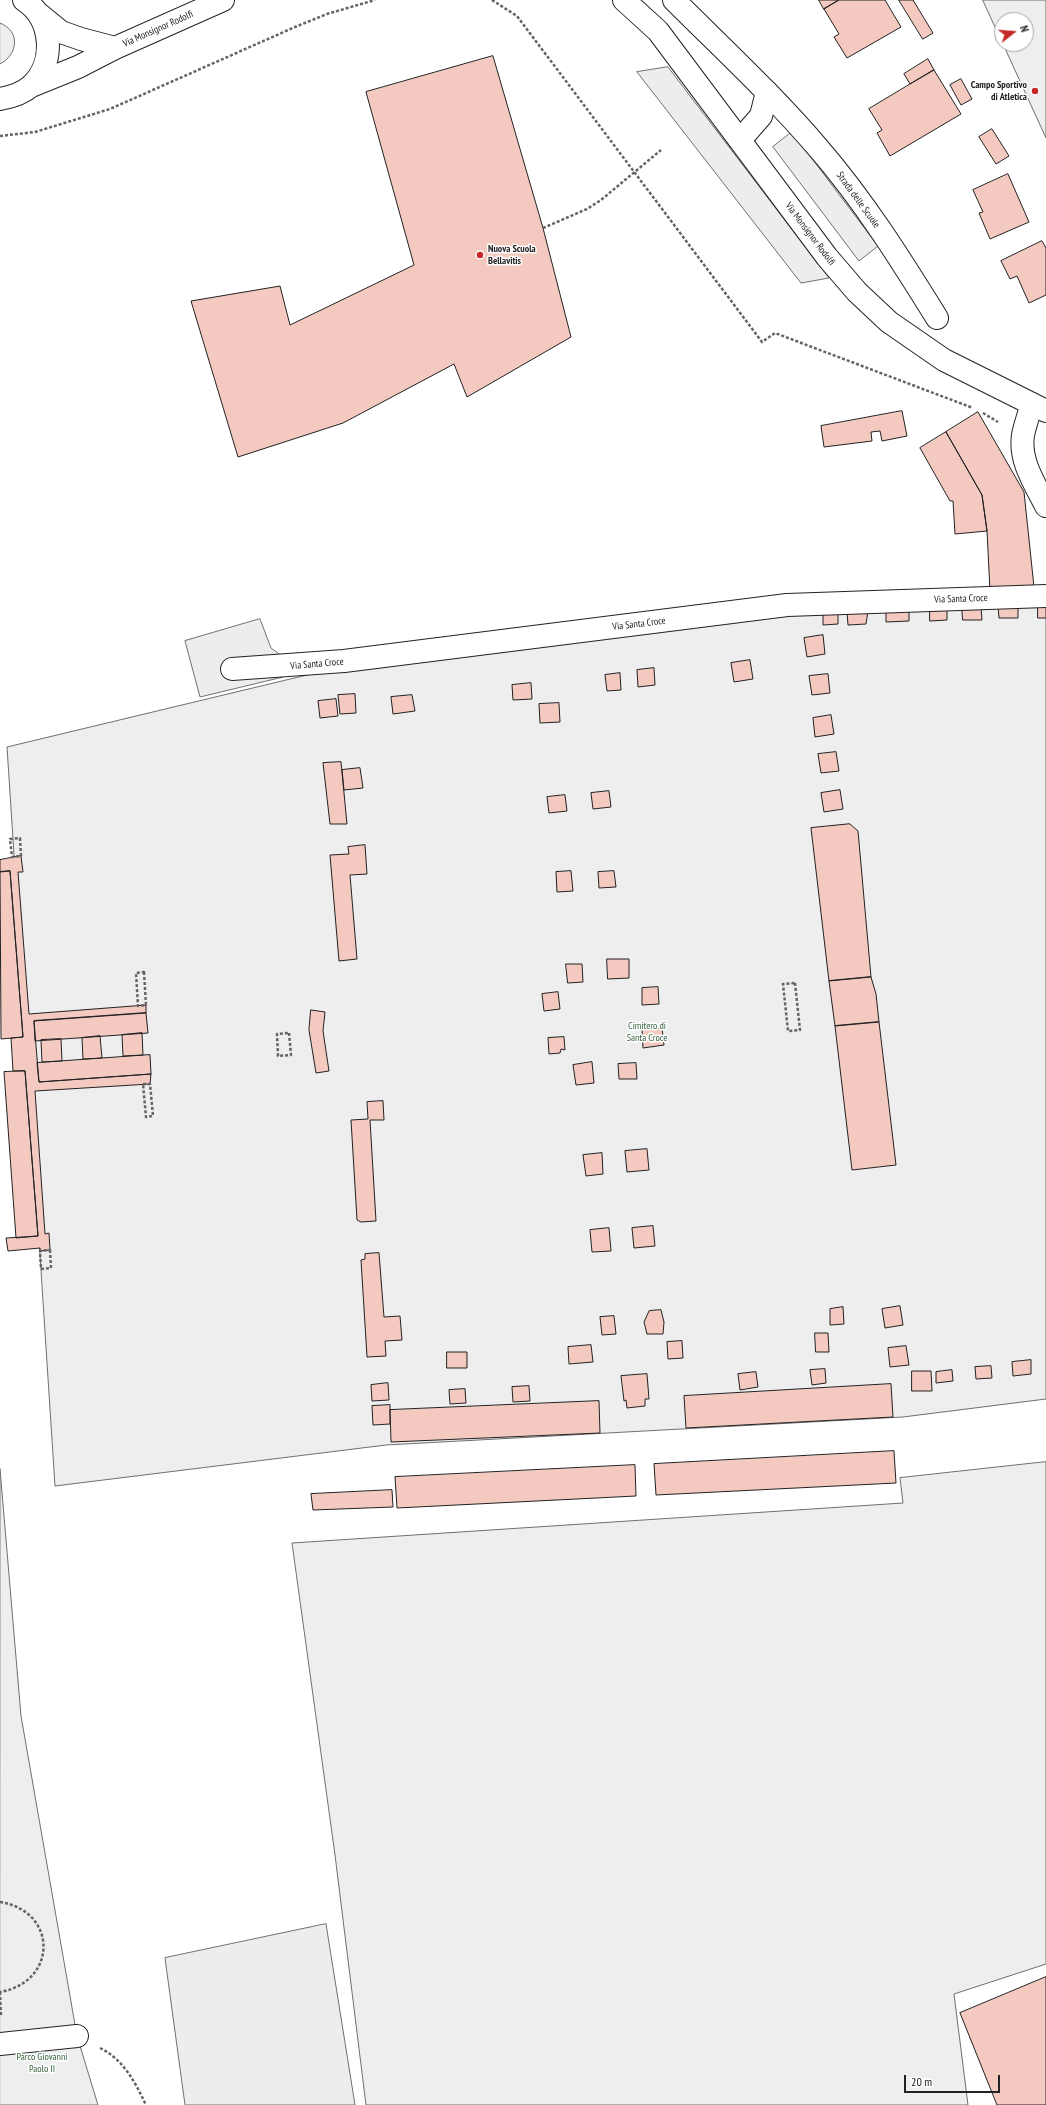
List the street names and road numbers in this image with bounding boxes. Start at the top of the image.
street label: Via Monsignor Rodolfi [121,8,195,50]
street label: Strada delle Scuole [834,170,882,230]
street label: Via Monsignor Rodolfi [782,200,838,268]
street label: Via Santa Croce [934,592,988,606]
street label: Via Santa Croce [612,615,666,633]
street label: Via Santa Croce [290,656,344,672]

